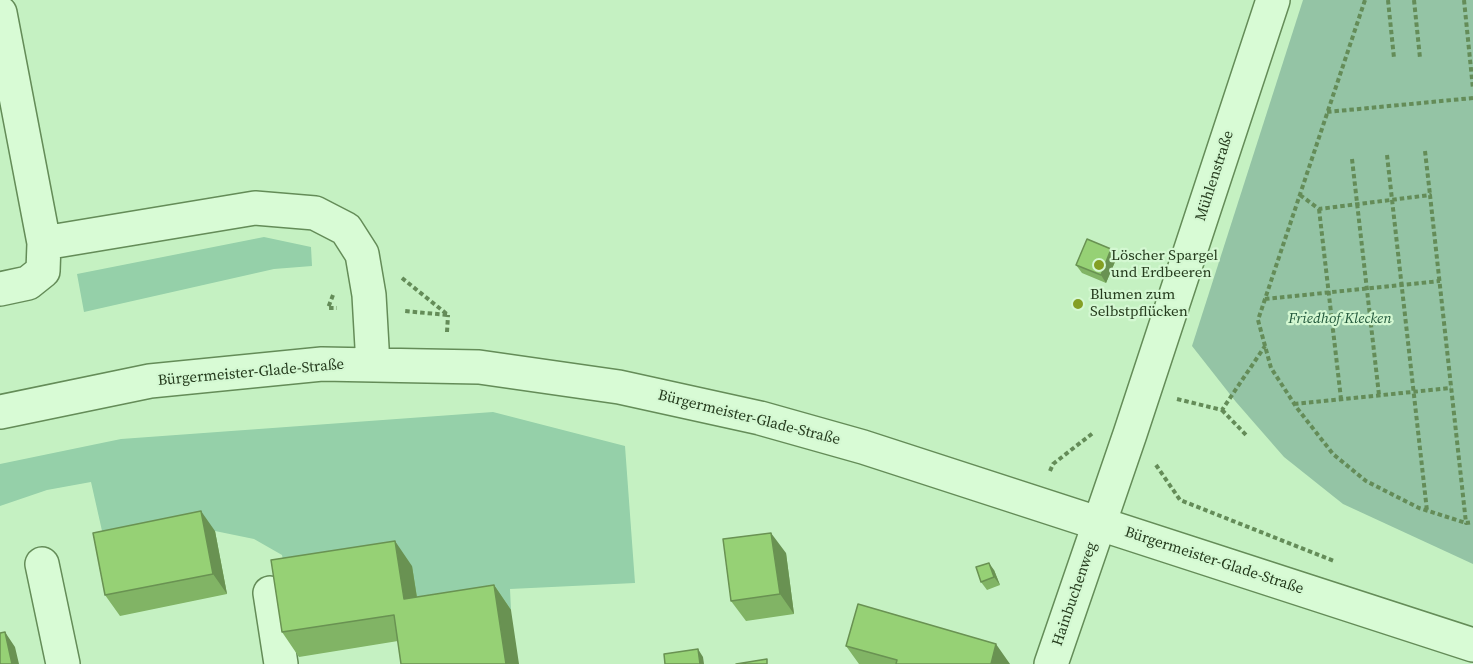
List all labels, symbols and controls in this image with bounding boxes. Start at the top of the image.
street label: Mühlenstraße [1192,129,1238,223]
place label: Löscher Spargel und Erdbeeren [1111,247,1218,282]
marker: Löscher Spargel und Erdbeeren [1092,258,1106,272]
place label: Blumen zum Selbstpflücken [1090,286,1188,321]
marker: Blumen zum Selbstpflücken [1071,297,1085,311]
park label: Friedhof Klecken [1288,310,1392,328]
street label: Bürgermeister-Glade-Straße [157,356,345,390]
street label: Bürgermeister-Glade-Straße [656,387,842,449]
street label: Bürgermeister-Glade-Straße [1122,524,1306,598]
street label: Hainbuchenweg [1049,540,1101,648]

